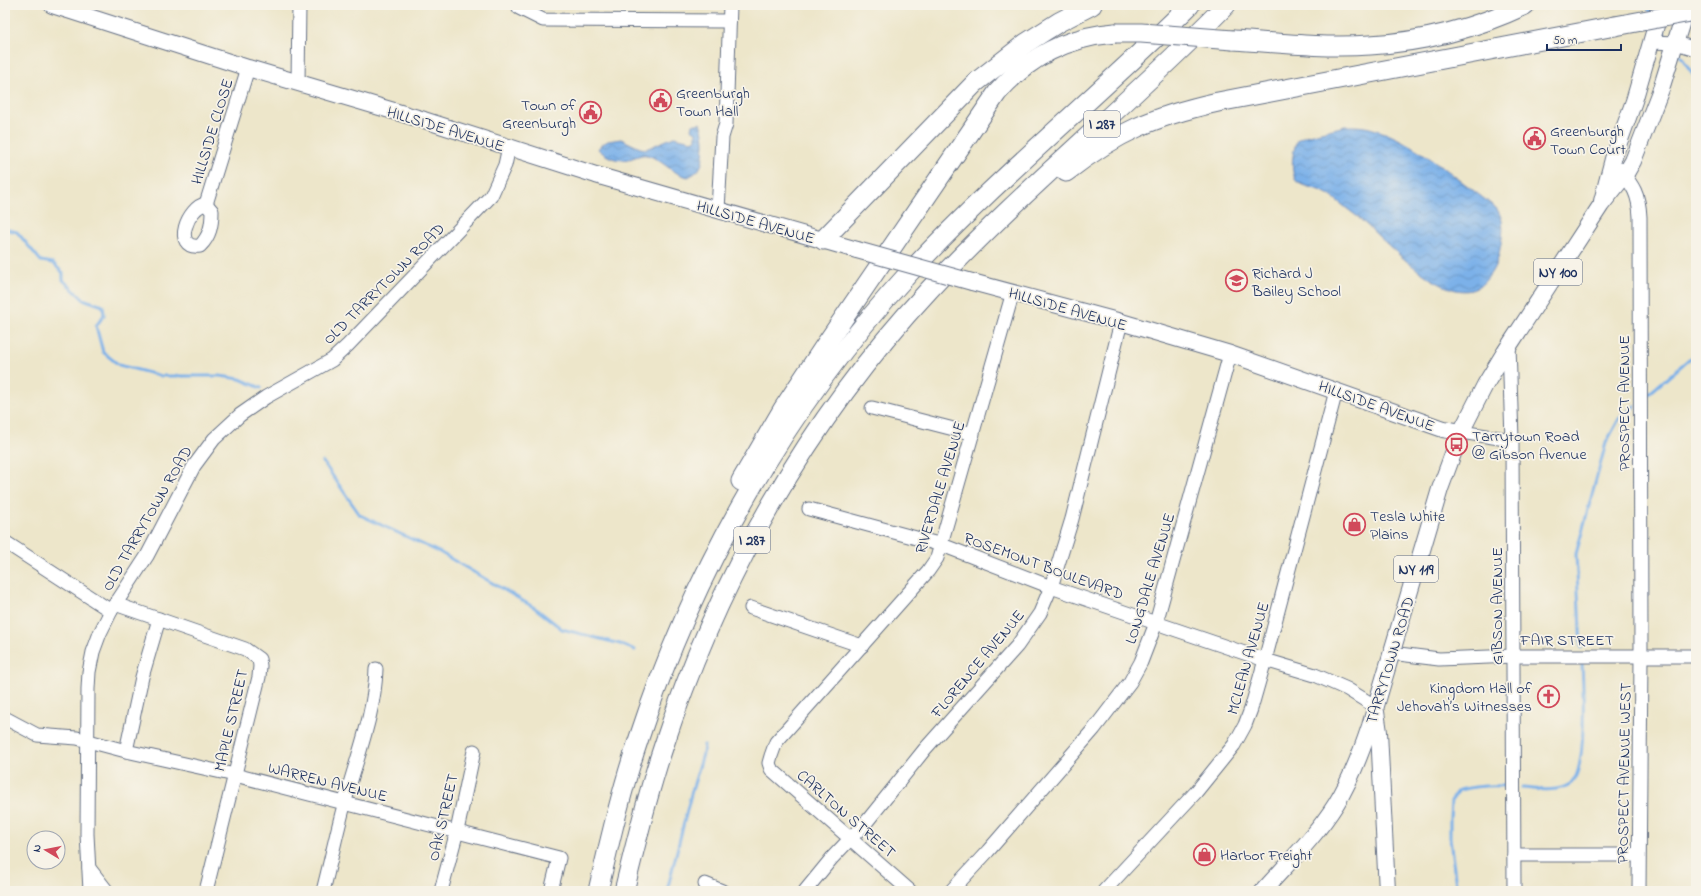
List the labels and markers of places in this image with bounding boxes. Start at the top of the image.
place label: Greenburgh Town Hall [676,82,750,124]
public building icon: Greenburgh Town Hall [647,88,673,114]
place label: Town of Greenburgh [502,94,577,136]
public building icon: Town of Greenburgh [578,100,604,126]
place label: Greenburgh Town Court [1550,120,1626,162]
public building icon: Greenburgh Town Court [1522,126,1548,152]
place label: Richard J Bailey School [1251,262,1341,304]
school or university icon: Richard J Bailey School [1223,268,1249,294]
place label: Tarrytown Road @ Gibson Avenue [1472,425,1587,467]
bus stop icon: Tarrytown Road @ Gibson Avenue [1443,431,1469,457]
place label: Tesla White Plains [1370,505,1446,547]
shop icon: Tesla White Plains [1342,511,1368,537]
place label: Kingdom Hall of Jehovah’s Witnesses [1397,677,1533,719]
church icon: Kingdom Hall of Jehovah’s Witnesses [1535,683,1561,709]
shop icon: Harbor Freight [1191,841,1217,867]
place label: Harbor Freight [1220,844,1313,868]

